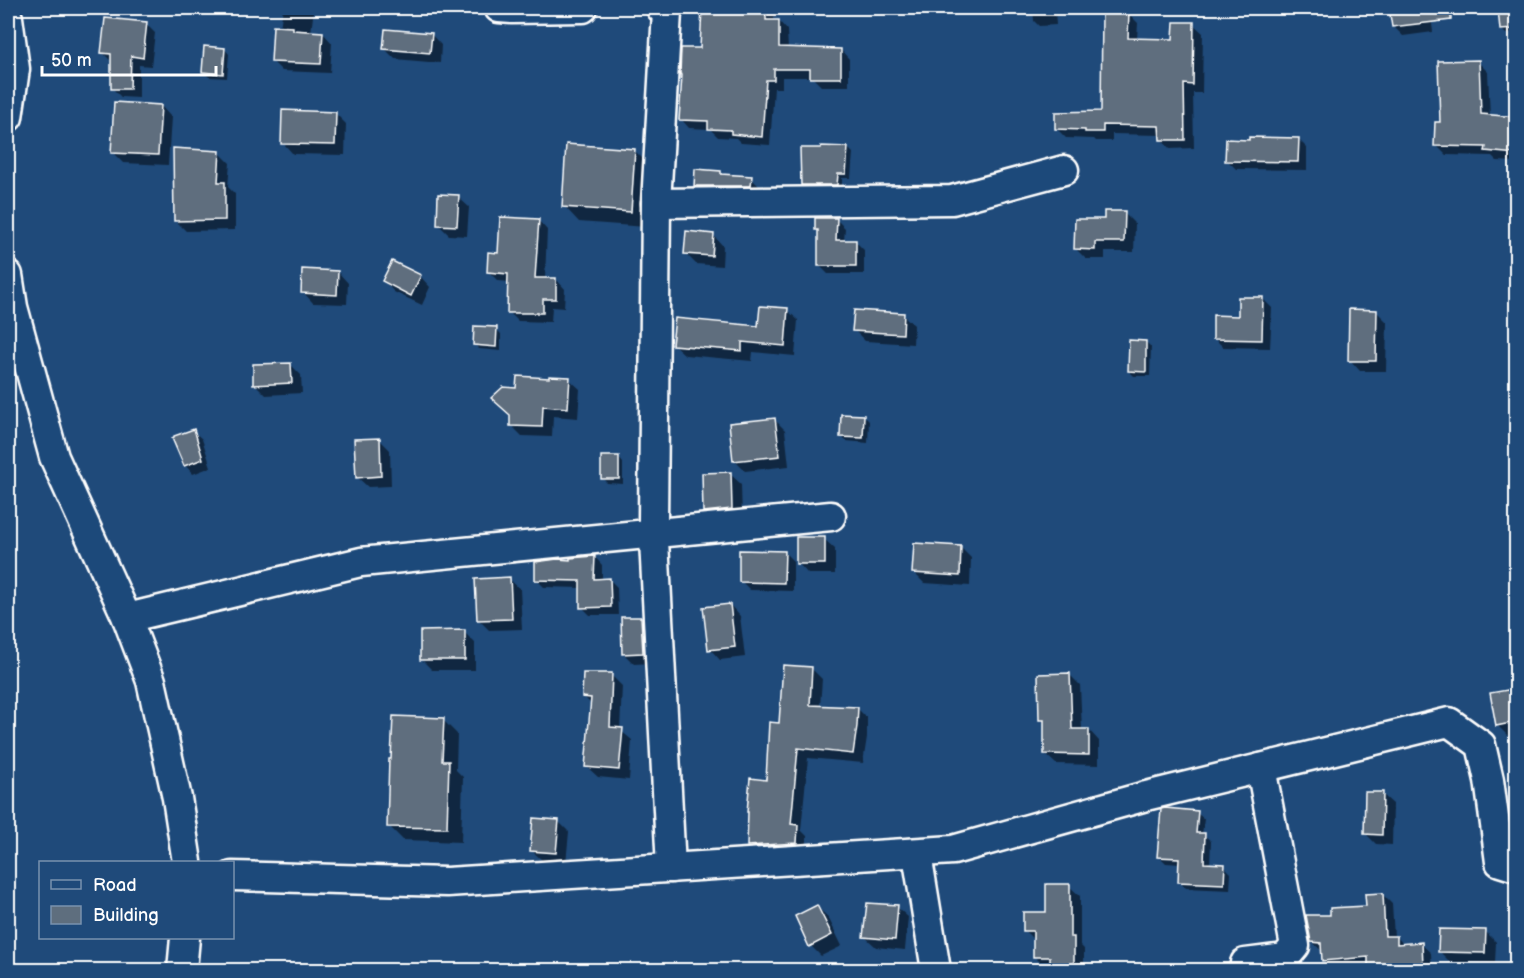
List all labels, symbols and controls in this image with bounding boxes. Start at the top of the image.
scale bar [42,39,216,77]
text: 50 m [51,50,92,71]
legend [39,861,234,939]
text: Road [93,875,137,896]
text: Building [93,905,159,926]

